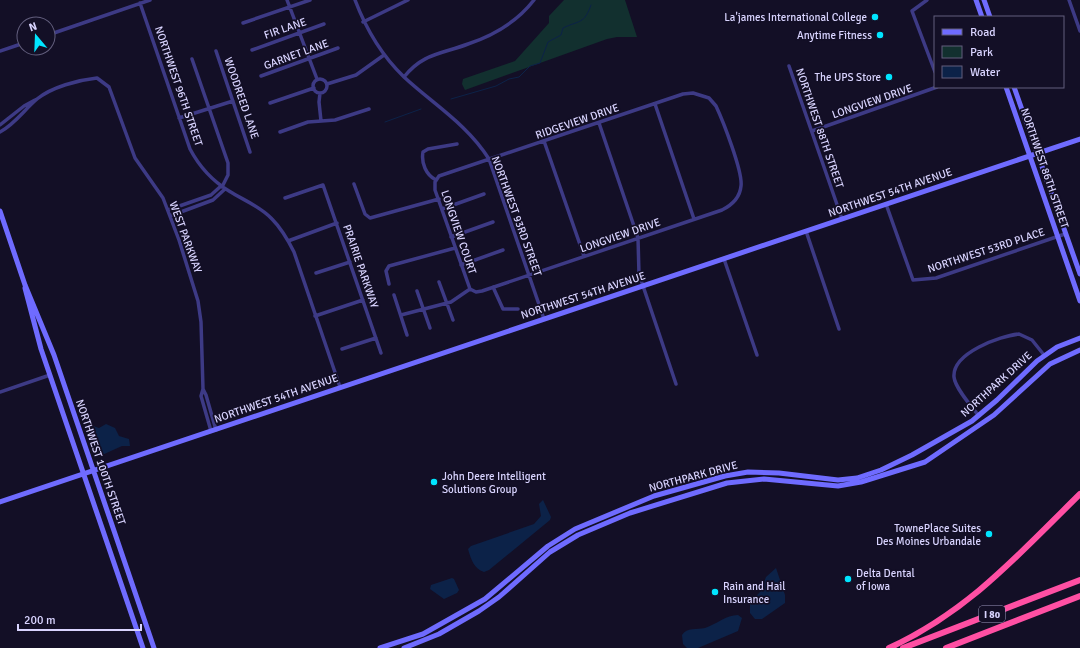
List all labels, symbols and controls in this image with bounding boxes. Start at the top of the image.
place label: La'james International College [724,11,867,24]
marker: La'james International College [870,12,880,22]
street label: FIR LANE [262,15,308,42]
north arrow [16,16,56,56]
legend [934,16,1064,88]
text: N [27,20,39,34]
street label: NORTHWEST 96TH STREET [152,24,205,148]
text: Road [970,25,996,40]
place label: Anytime Fitness [797,29,872,42]
marker: Anytime Fitness [875,30,885,40]
street label: GARNET LANE [262,37,330,72]
text: Park [970,45,993,60]
street label: WOODREED LANE [221,56,262,141]
text: Water [970,65,1001,80]
street label: NORTHWEST 88TH STREET [793,66,846,190]
place label: The UPS Store [815,71,881,84]
marker: The UPS Store [884,72,894,82]
street label: LONGVIEW DRIVE [830,82,914,121]
street label: RIDGEVIEW DRIVE [534,101,621,142]
street label: NORTHWEST 86TH STREET [1018,106,1071,230]
street label: NORTHWEST 93RD STREET [489,154,545,279]
street label: NORTHWEST 54TH AVENUE [827,165,954,220]
street label: LONGVIEW COURT [438,189,479,276]
street label: WEST PARKWAY [167,200,205,275]
street label: LONGVIEW DRIVE [578,216,662,255]
street label: PRAIRIE PARKWAY [340,223,381,310]
street label: NORTHWEST 53RD PLACE [926,225,1046,276]
street label: NORTHWEST 54TH AVENUE [519,269,647,322]
street label: NORTHPARK DRIVE [958,349,1035,420]
street label: NORTHWEST 54TH AVENUE [213,371,340,426]
street label: NORTHWEST 100TH STREET [73,398,128,527]
street label: NORTHPARK DRIVE [647,458,739,495]
place label: John Deere Intelligent Solutions Group [442,470,546,496]
marker: John Deere Intelligent Solutions Group [429,477,439,487]
place label: TownePlace Suites Des Moines Urbandale [876,522,981,548]
marker: TownePlace Suites Des Moines Urbandale [984,529,994,539]
place label: Delta Dental of Iowa [856,567,915,593]
marker: Delta Dental of Iowa [843,574,853,584]
place label: Rain and Hail Insurance [723,580,786,606]
marker: Rain and Hail Insurance [710,587,720,597]
scale bar [18,606,141,632]
road number: I 80 [979,606,1005,622]
text: 200 m [24,613,56,628]

